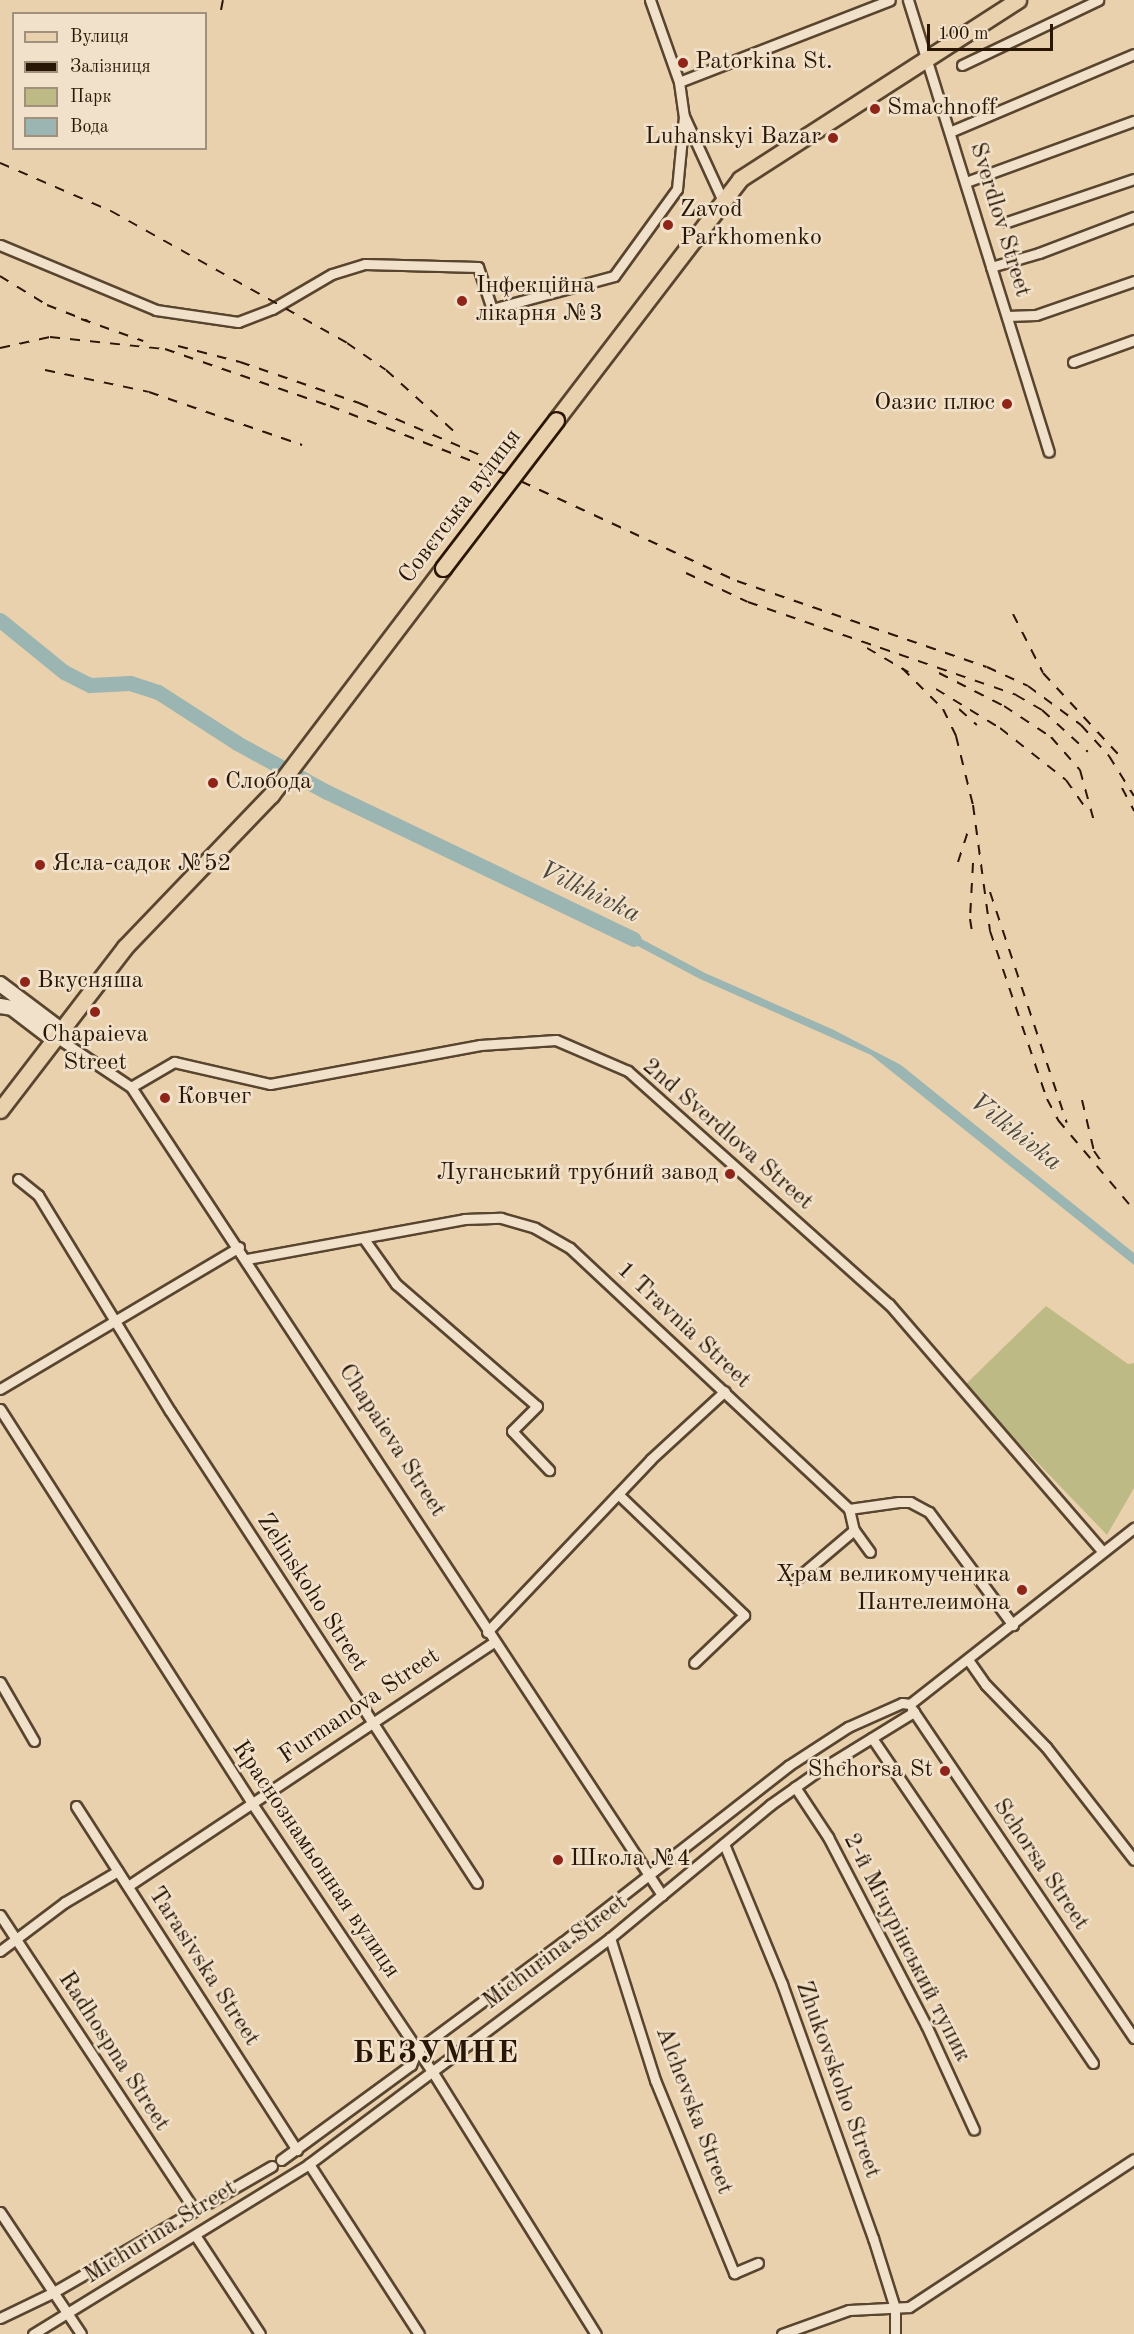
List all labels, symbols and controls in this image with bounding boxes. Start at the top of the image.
legend [12,12,207,150]
scale bar [930,12,1056,50]
text: 100 m [938,25,989,43]
text: Вулиця [70,28,129,46]
place label: Patorkina St. [695,49,833,77]
marker: Patorkina St. [676,56,690,70]
text: Залізниця [70,58,151,76]
text: Парк [70,88,111,106]
place label: Smachnoff [887,95,997,123]
marker: Smachnoff [868,102,882,116]
text: Вода [70,118,109,136]
place label: Luhanskyi Bazar [645,124,821,152]
marker: Luhanskyi Bazar [826,131,840,145]
street label: Sverdlov Street [962,139,1036,301]
place label: Zavod Parkhomenko [680,197,822,253]
marker: Zavod Parkhomenko [661,218,675,232]
place label: Інфекційна лікарня №3 [476,273,603,329]
marker: Інфекційна лікарня №3 [453,292,471,310]
place label: Оазис плюс [874,390,995,418]
marker: Оазис плюс [1000,397,1014,411]
street label: Совєтська вулиця [393,424,529,590]
place label: Слобода [225,769,312,797]
marker: Слобода [206,776,220,790]
place label: Ясла-садок №52 [52,851,232,879]
water label: Vilkhivka [533,855,645,931]
marker: Ясла-садок №52 [33,858,47,872]
place label: Вкусняша [37,968,143,996]
marker: Вкусняша [18,975,32,989]
marker: Chapaieva Street [88,1005,102,1019]
place label: Chapaieva Street [42,1022,148,1078]
street label: 2nd Sverdlova Street [635,1053,819,1217]
place label: Ковчег [177,1084,251,1112]
water label: Vilkhivka [963,1087,1067,1179]
marker: Ковчег [158,1091,172,1105]
place label: Луганський трубний завод [437,1160,718,1188]
marker: Луганський трубний завод [723,1167,737,1181]
street label: 1 Travnia Street [610,1256,756,1396]
street label: Chapaieva Street [331,1359,451,1523]
street label: Zelinskoho Street [249,1509,373,1677]
place label: Храм великомученика Пантелеимона [776,1562,1010,1618]
marker: Храм великомученика Пантелеимона [1015,1583,1029,1597]
street label: Furmanova Street [274,1643,446,1771]
street label: Краснознамьонная вулиця [225,1736,405,1984]
place label: Shchorsa St [808,1757,933,1785]
marker: Shchorsa St [938,1764,952,1778]
street label: Schorsa Street [985,1794,1095,1936]
street label: 2-й Мічурінський тупик [836,1829,976,2067]
place label: Школа №4 [570,1846,691,1874]
marker: Школа №4 [551,1853,565,1867]
street label: Tarasivska Street [141,1882,265,2052]
street label: Michurina Street [478,1889,634,2017]
street label: Radhospna Street [51,1967,175,2137]
street label: Zhukovskoho Street [788,1977,886,2183]
street label: Alchevska Street [648,2023,738,2199]
district label: БЕЗУМНЕ [353,2036,519,2072]
street label: Michurina Street [79,2175,243,2291]

